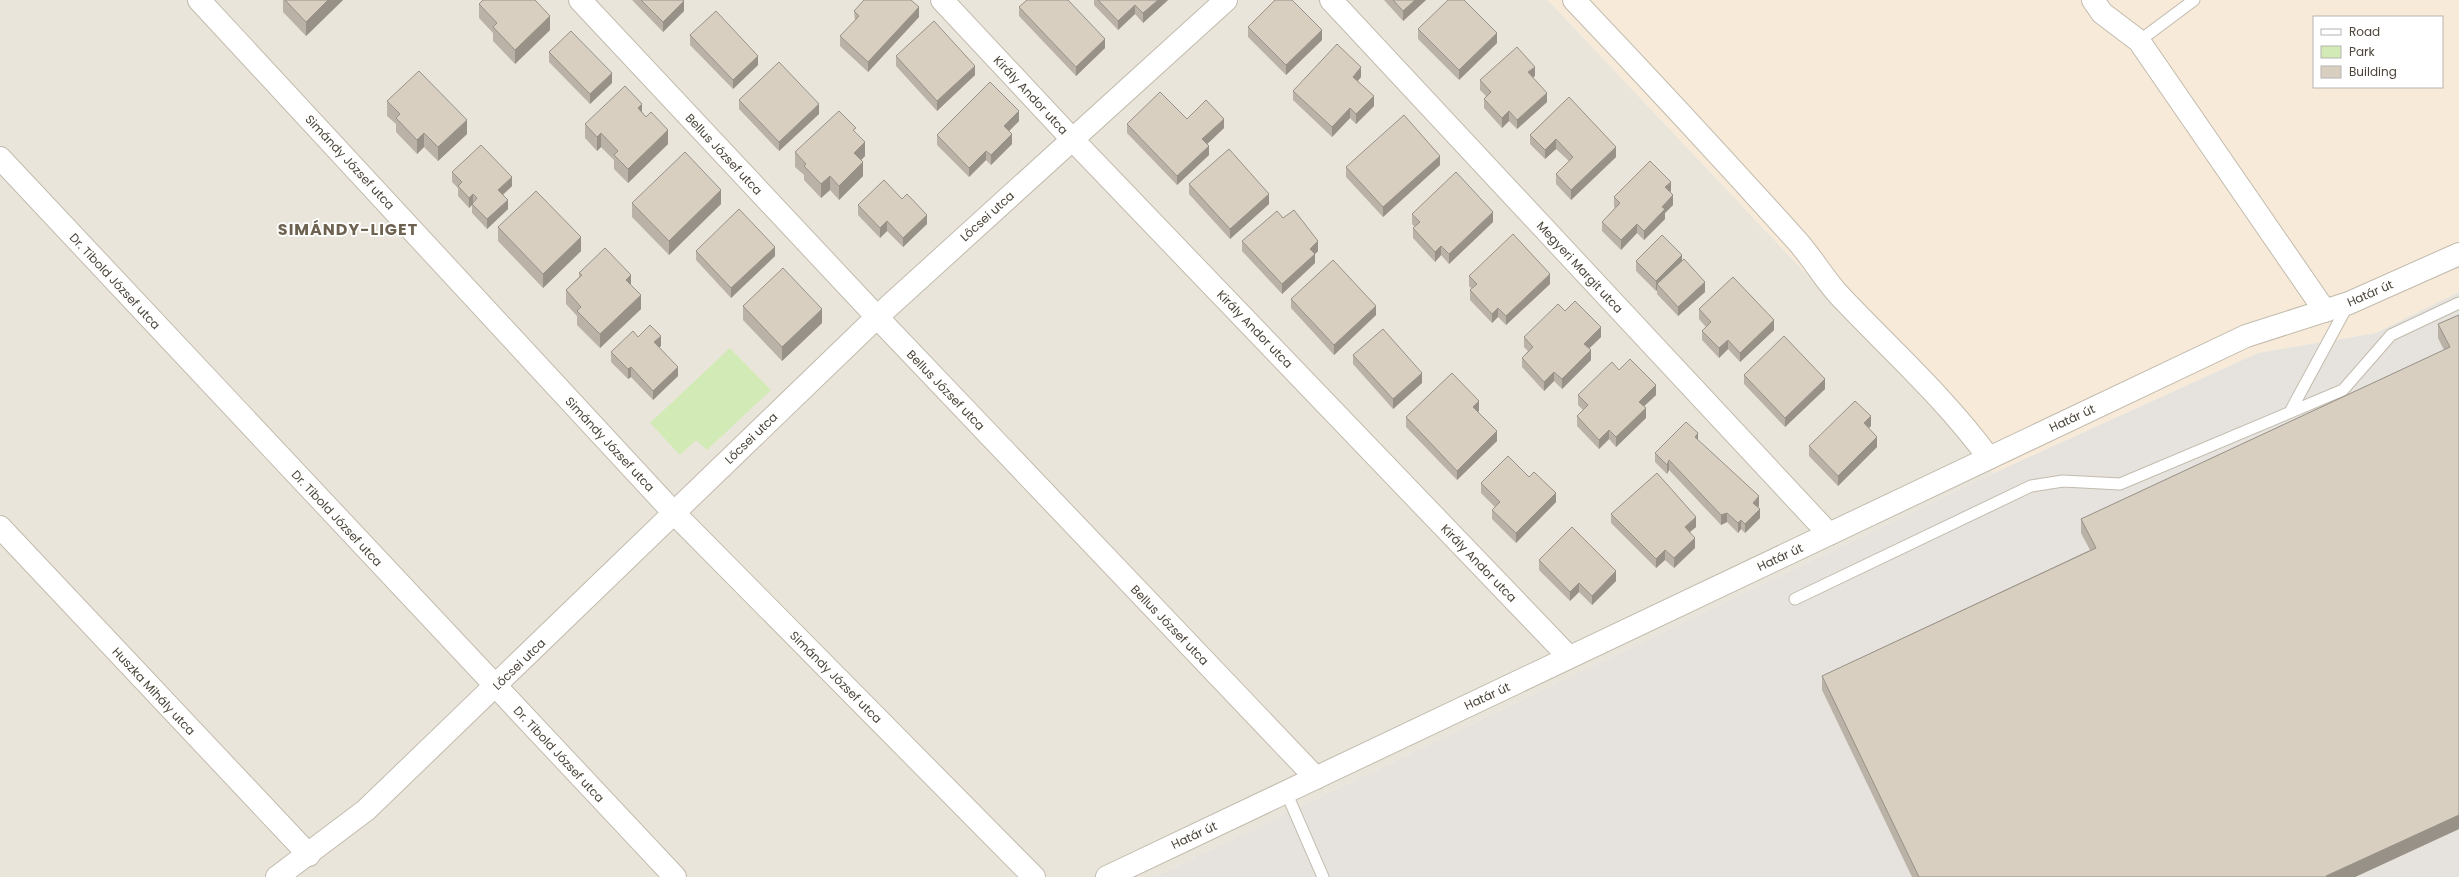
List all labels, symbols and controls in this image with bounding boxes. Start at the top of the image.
legend [2313,16,2443,88]
text: Road [2349,23,2380,40]
text: Park [2349,43,2376,60]
street label: Király Andor utca [990,52,1072,138]
text: Building [2349,63,2397,80]
street label: Bellus József utca [682,110,766,198]
street label: Simándy József utca [301,111,399,213]
street label: Lőcsei utca [956,187,1018,245]
street label: Megyeri Margit utca [1533,217,1627,317]
district label: SIMÁNDY-LIGET [278,218,418,241]
street label: Dr. Tibold József utca [66,229,164,333]
street label: Határ út [2344,276,2396,310]
street label: Király Andor utca [1213,286,1297,372]
street label: Bellus József utca [903,346,989,434]
street label: Simándy József utca [561,393,659,495]
street label: Határ út [2046,400,2098,436]
street label: Lőcsei utca [721,408,781,468]
street label: Dr. Tibold József utca [288,466,386,570]
street label: Király Andor utca [1437,520,1521,606]
street label: Határ út [1754,539,1806,575]
street label: Bellus József utca [1127,581,1213,669]
street label: Simándy József utca [786,627,886,727]
street label: Lőcsei utca [489,634,549,694]
street label: Huszka Mihály utca [109,643,199,739]
street label: Határ út [1461,678,1513,714]
street label: Dr. Tibold József utca [510,702,608,806]
street label: Határ út [1168,817,1220,853]

